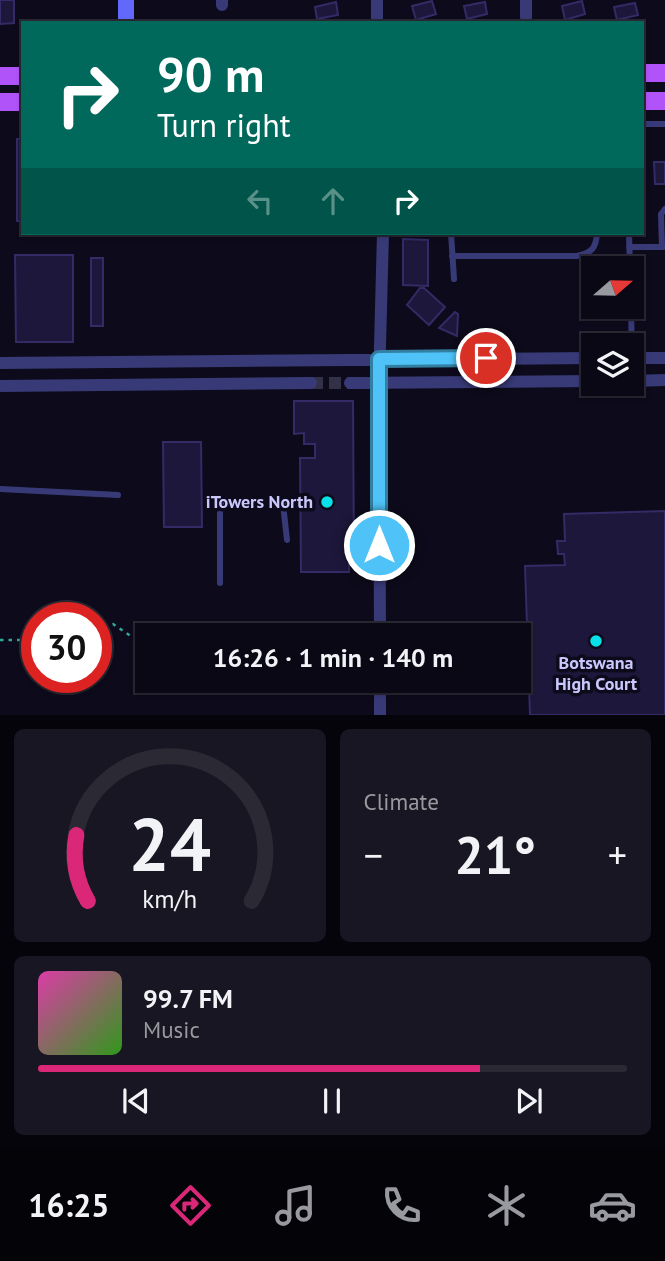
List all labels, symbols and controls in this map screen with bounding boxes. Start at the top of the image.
text: 90 m [157,42,264,106]
icon: right [42,49,133,140]
text: Turn right [157,104,291,146]
icon: left [241,182,279,220]
icon: ahead [314,182,352,220]
icon: right [387,182,425,220]
north arrow [581,256,644,318]
map controls [581,256,644,396]
pin [456,328,516,388]
button: layers [581,333,644,396]
icon: arrive [467,339,505,377]
place label: iTowers North [206,490,313,513]
marker: iTowers North [319,494,335,510]
position arrow [342,508,416,582]
speed limit sign: 30 [21,602,112,693]
marker: Botswana High Court [588,633,604,649]
text: 16:26 · 1 min · 140 m [213,641,453,674]
place label: Botswana High Court [555,651,638,695]
text: Climate [364,787,439,816]
text: 24 [128,798,211,892]
text: 21° [454,821,536,888]
text: − [364,830,383,879]
text: + [608,830,627,879]
text: km/h [142,883,197,915]
text: 99.7 FM [143,982,233,1015]
text: Music [143,1015,200,1044]
icon: previous [117,1082,155,1120]
icon: pause [313,1082,351,1120]
icon: next [510,1082,548,1120]
icon: directions [166,1181,215,1230]
icon: music [271,1181,320,1230]
icon: phone [377,1181,426,1230]
icon: climate [482,1181,531,1230]
icon: car [588,1181,637,1230]
text: 16:25 [28,1184,109,1226]

